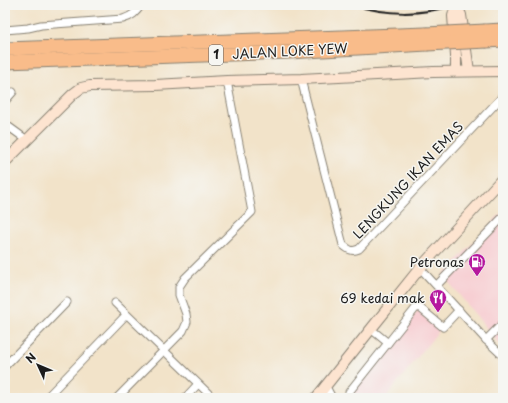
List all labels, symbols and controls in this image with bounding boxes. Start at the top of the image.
street label: JALAN LOKE YEW [232,38,349,63]
road number: 1 [209,45,223,65]
street label: LENGKUNG IKAN EMAS [348,117,467,242]
place label: Petronas [410,252,464,271]
fuel station icon: Petronas [467,252,487,277]
place label: 69 kedai mak [340,288,425,307]
restaurant icon: 69 kedai mak [428,288,448,313]
north arrow [18,345,58,385]
text: N [21,348,40,367]

